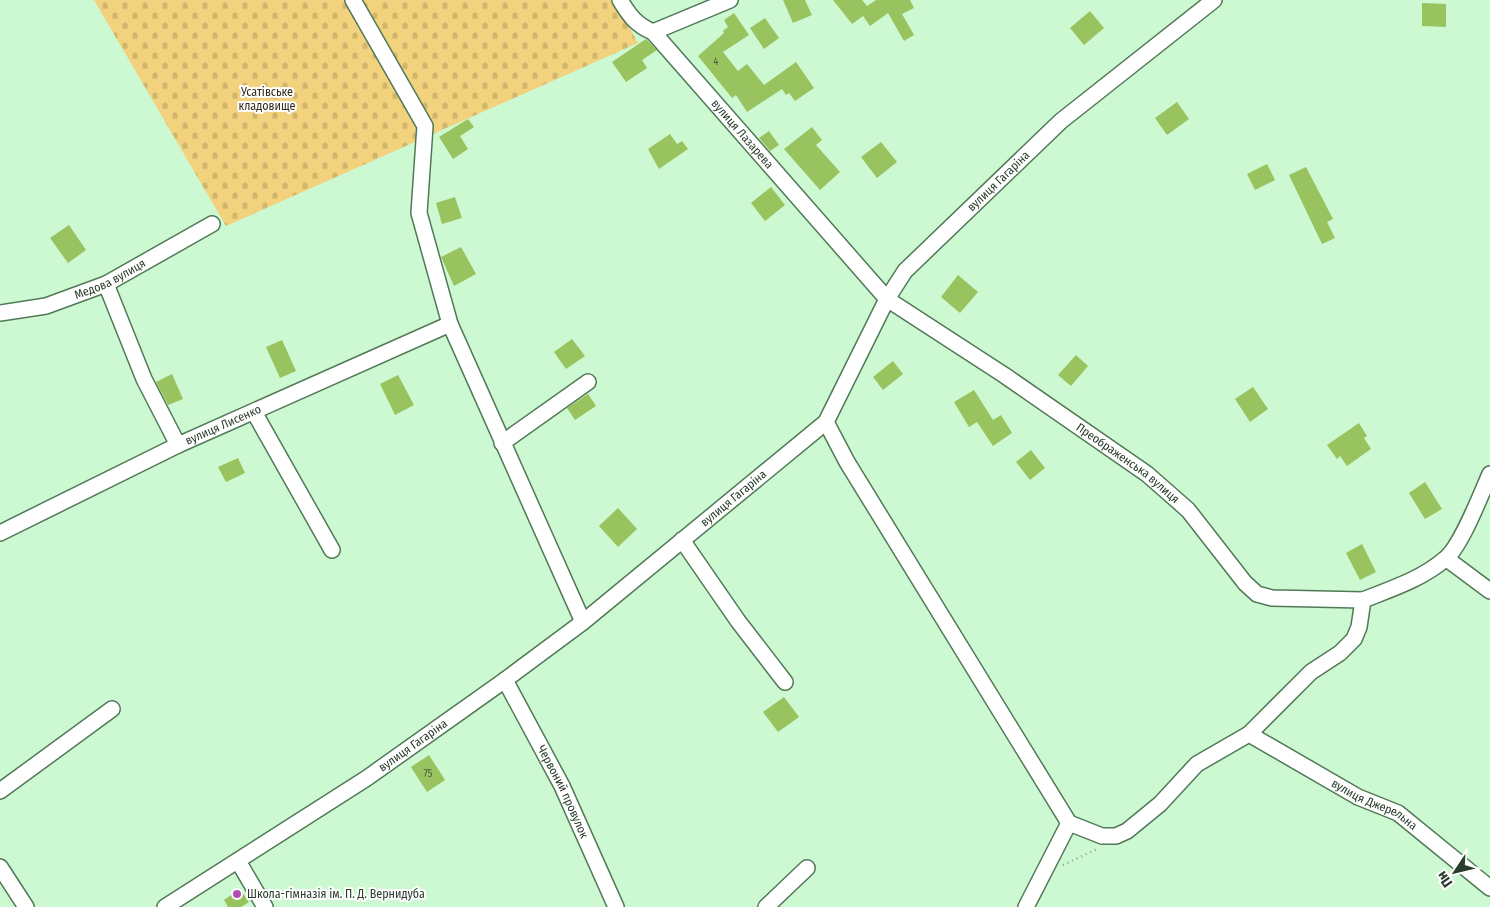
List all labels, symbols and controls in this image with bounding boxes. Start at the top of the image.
house number: 4 [714,56,719,68]
park label: Усатівське кладовище [239,85,296,113]
street label: вулиця Лазарева [708,97,776,171]
street label: вулиця Гагаріна [964,148,1032,214]
street label: Медова вулиця [72,256,148,302]
street label: вулиця Лисенко [183,402,263,448]
street label: Преображенська вулиця [1074,420,1182,506]
street label: вулиця Гагаріна [698,467,769,529]
street label: вулиця Гагаріна [376,716,450,775]
street label: Червоний провулок [534,743,592,841]
house number: 75 [424,768,433,780]
street label: вулиця Джерельна [1329,776,1420,833]
north arrow [1430,847,1480,897]
text: Пн [1433,868,1456,891]
place label: Школа-гімназія ім. П. Д. Вернидуба [247,887,425,901]
marker: Школа-гімназія ім. П. Д. Вернидуба [231,888,243,900]

